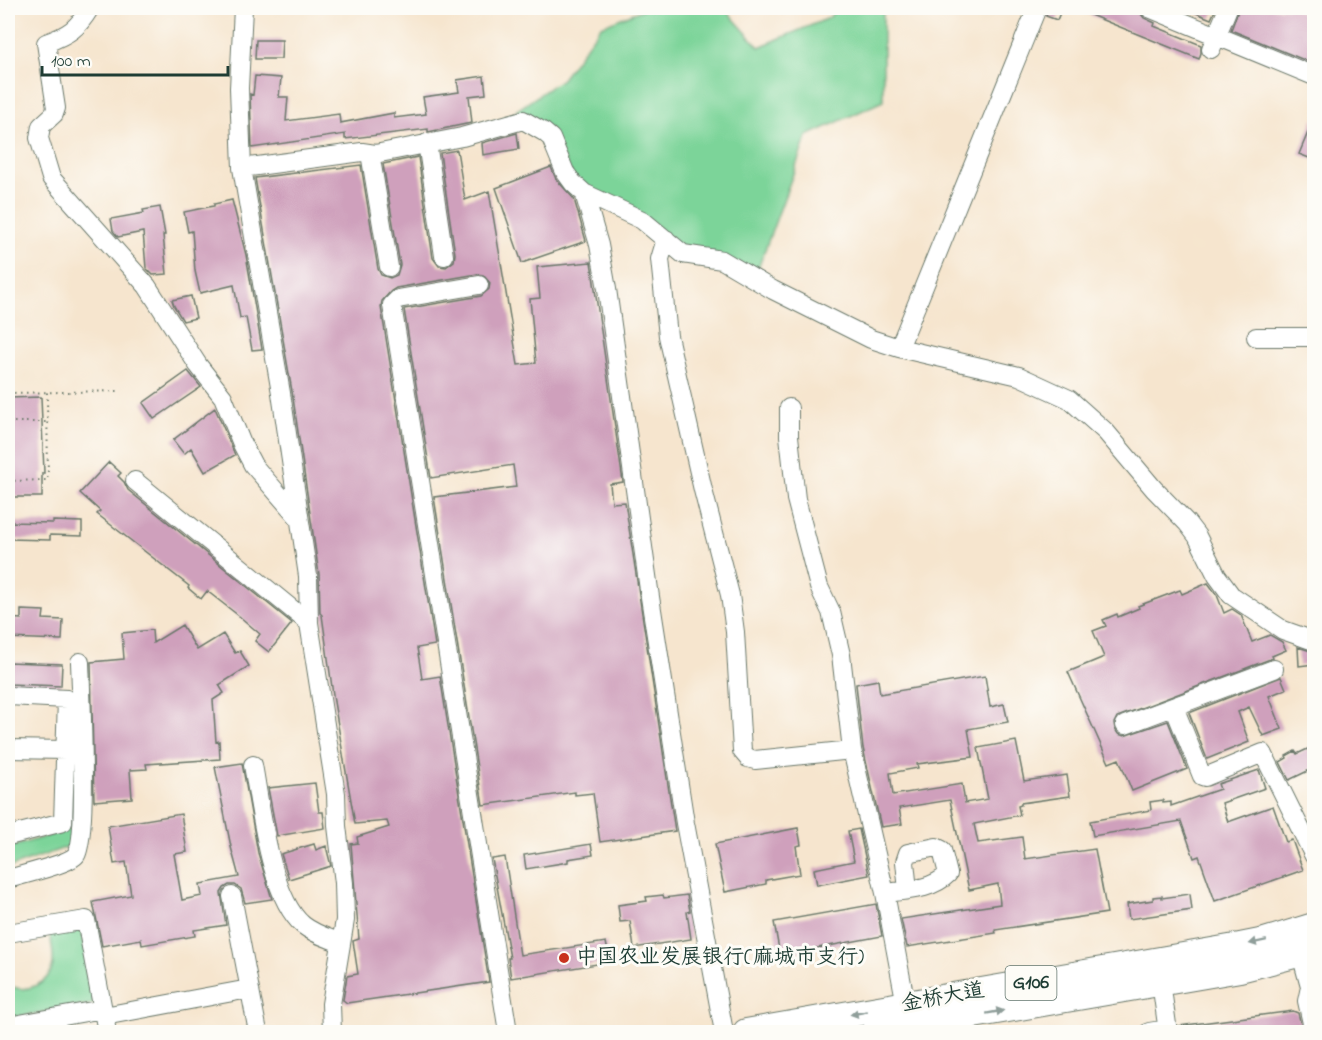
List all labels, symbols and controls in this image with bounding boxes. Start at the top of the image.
scale bar [42,39,228,77]
text: 100 m [51,49,91,75]
one-way arrow [1248,938,1267,947]
place label: 中国农业发展银行(麻城市支行) [576,943,864,973]
marker: 中国农业发展银行(麻城市支行) [557,951,571,965]
road number: G106 [1006,966,1056,1000]
street label: 金桥大道 [899,976,987,1020]
one-way arrow [986,1007,1005,1016]
one-way arrow [850,1009,869,1018]

